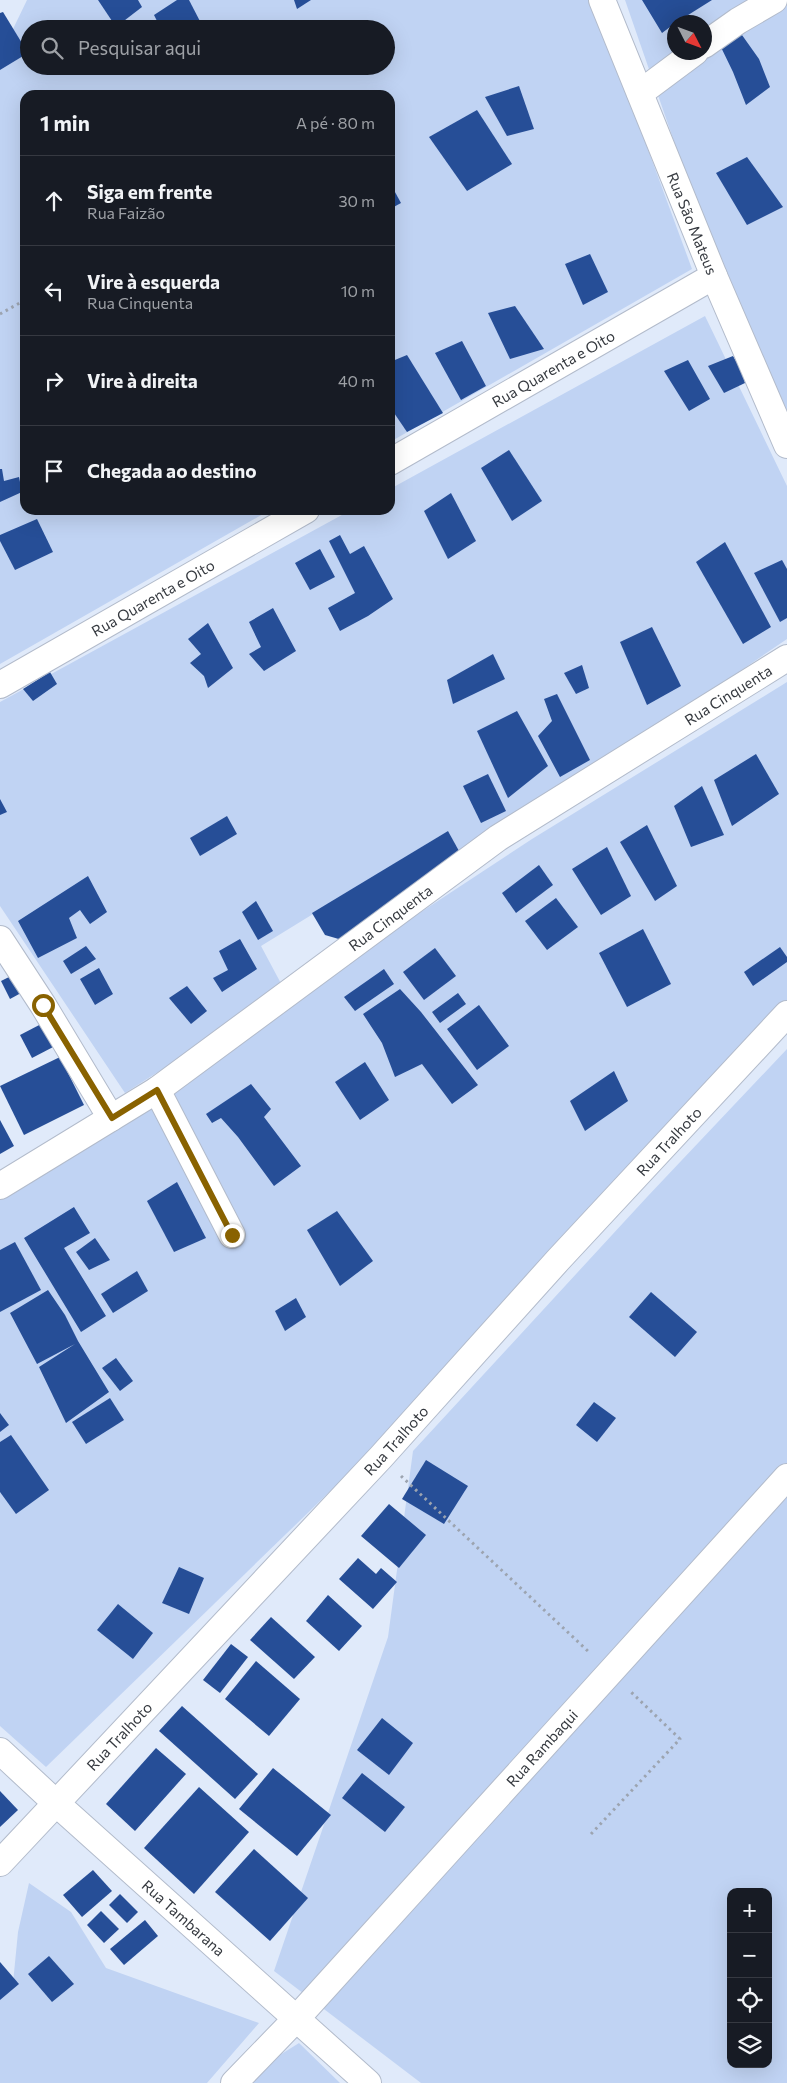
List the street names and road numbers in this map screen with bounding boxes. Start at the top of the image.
street label: Rua São Mateus [664,170,721,277]
street label: Rua Quarenta e Oito [488,326,618,411]
street label: Rua Quarenta e Oito [88,555,217,640]
street label: Rua Cinquenta [681,661,775,729]
street label: Rua Cinquenta [345,881,436,954]
street label: Rua Tralhoto [632,1103,705,1179]
street label: Rua Tralhoto [360,1402,432,1479]
street label: Rua Tralhoto [83,1698,156,1774]
street label: Rua Rambaqui [502,1706,581,1790]
street label: Rua Tambarana [138,1876,229,1959]

